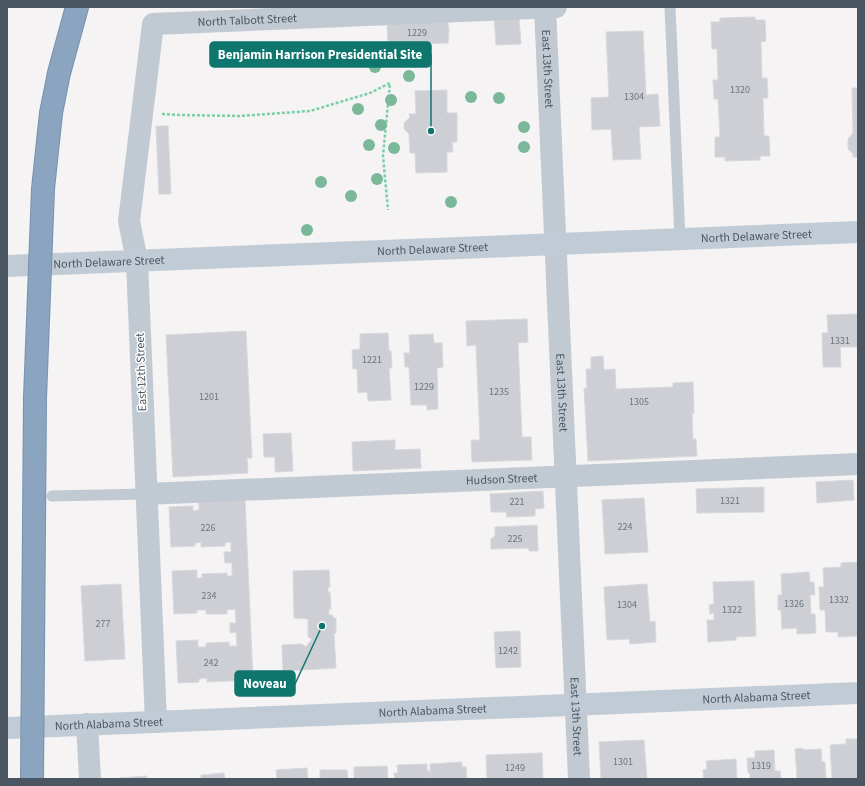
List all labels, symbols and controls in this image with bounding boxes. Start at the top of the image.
street label: North Talbott Street [197,10,297,31]
house number: 1229 [407,26,427,40]
street label: East 13th Street [537,29,557,109]
callout: Benjamin Harrison Presidential Site [210,42,431,67]
text: Benjamin Harrison Presidential Site [218,46,422,64]
house number: 1320 [730,83,750,97]
house number: 1304 [624,90,644,104]
street label: North Delaware Street [701,226,812,247]
street label: North Delaware Street [377,239,488,260]
street label: North Delaware Street [53,252,165,273]
street label: East 12th Street [132,332,151,412]
house number: 1331 [830,334,850,348]
house number: 1221 [362,353,382,367]
street label: East 13th Street [551,353,572,432]
house number: 1229 [414,380,434,394]
house number: 1235 [489,385,509,399]
house number: 1201 [199,390,219,404]
house number: 1305 [629,395,649,409]
street label: Hudson Street [466,470,538,490]
house number: 1321 [720,494,740,508]
house number: 221 [510,495,524,509]
house number: 224 [618,520,632,534]
house number: 226 [201,521,215,535]
house number: 225 [508,532,522,546]
house number: 234 [202,589,216,603]
house number: 1332 [829,593,849,607]
house number: 1326 [784,597,804,611]
house number: 1304 [617,598,637,612]
house number: 1322 [722,603,742,617]
house number: 277 [96,617,110,631]
house number: 1242 [498,644,518,658]
house number: 242 [204,656,218,670]
callout: Noveau [235,671,295,696]
text: Noveau [243,675,287,693]
street label: East 13th Street [566,677,586,756]
street label: North Alabama Street [702,687,811,708]
street label: North Alabama Street [378,700,487,722]
street label: North Alabama Street [55,714,163,735]
house number: 1301 [613,755,633,769]
house number: 1319 [751,759,771,773]
house number: 1249 [505,761,525,775]

